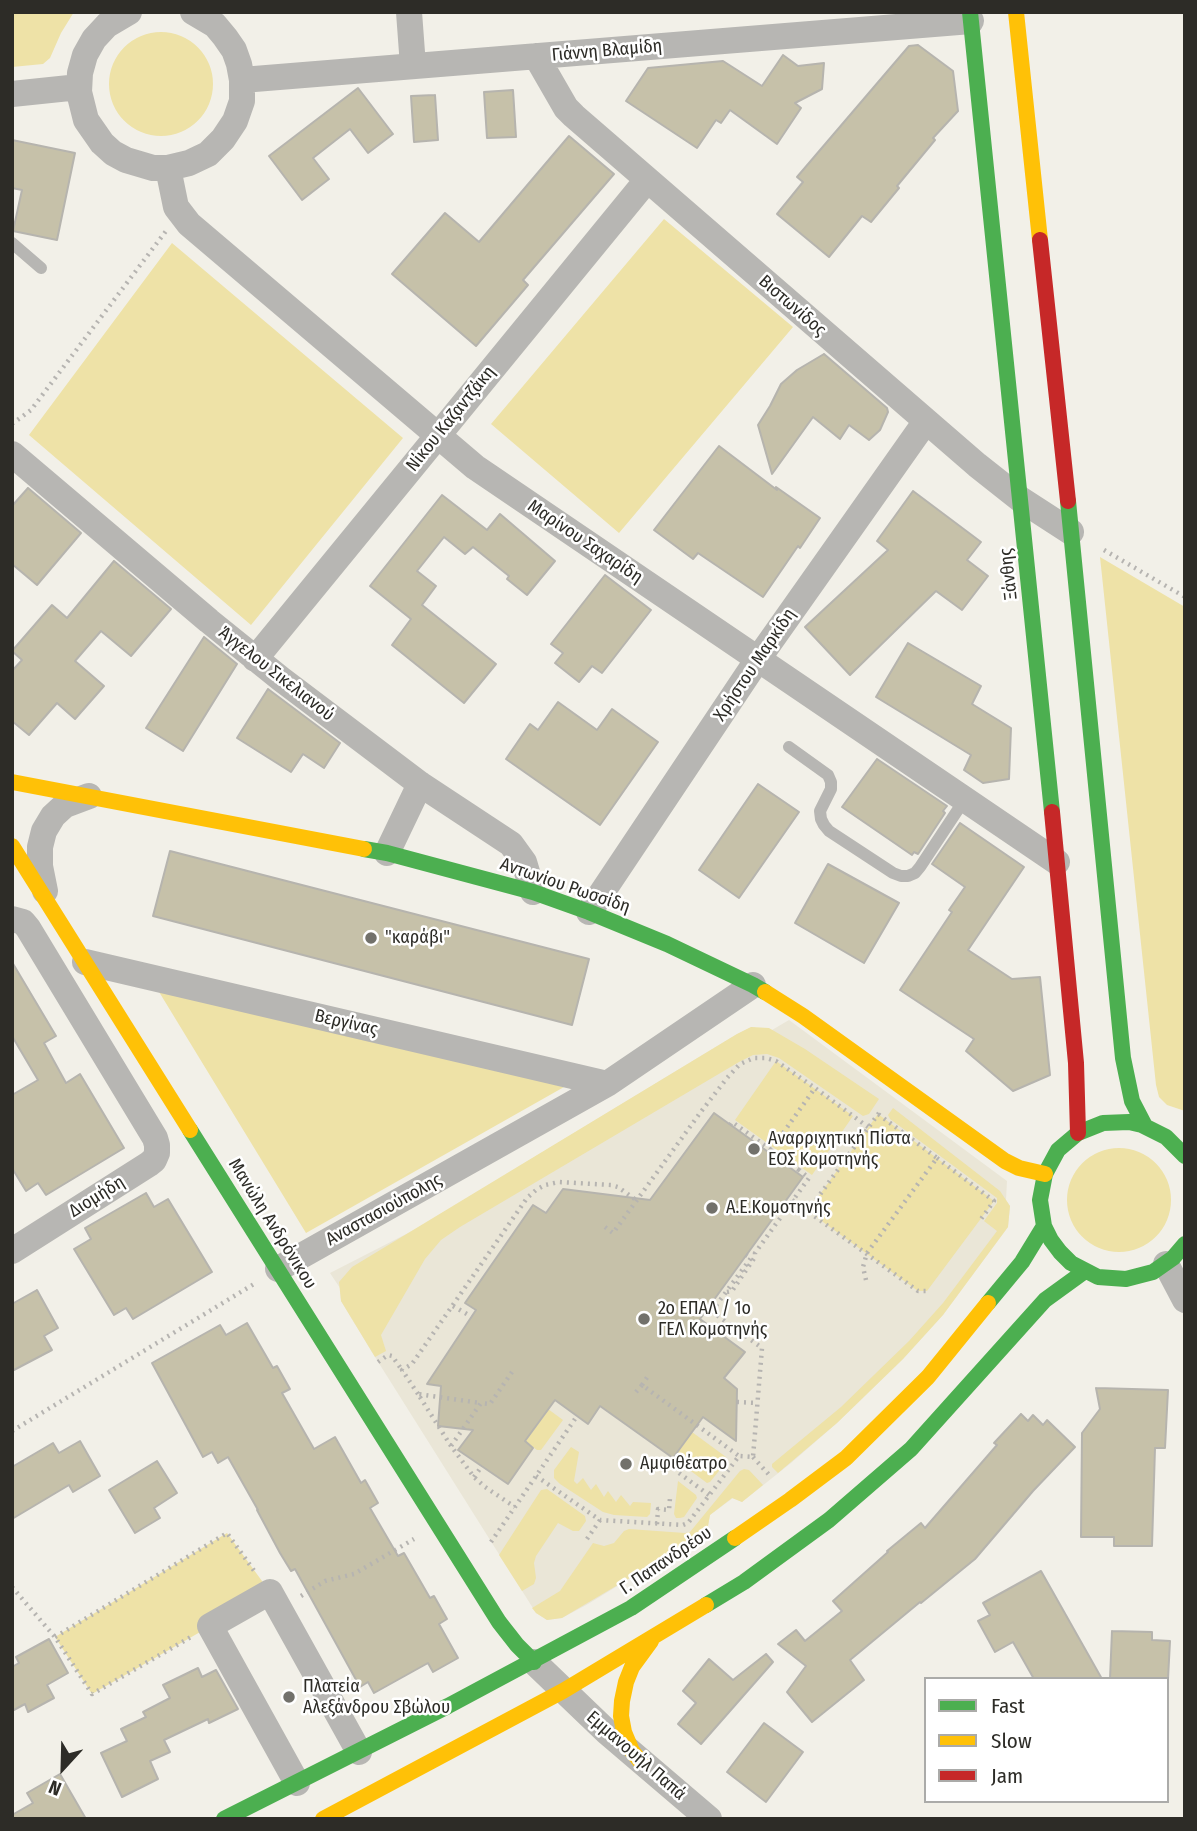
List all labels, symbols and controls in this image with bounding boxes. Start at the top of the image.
street label: Γιάννη Βλαμίδη [551,35,663,67]
street label: Βιστωνίδος [754,271,830,341]
street label: Νίκου Καζαντζάκη [402,362,500,476]
street label: Μαρίνου Σαχαρίδη [523,496,647,588]
street label: Ξάνθης [996,547,1022,601]
street label: Χρήστου Μαρκίδη [709,605,801,725]
street label: Άγγελου Σικελιανού [214,622,338,726]
street label: Αντωνίου Ρωσσίδη [497,854,633,918]
place label: "καράβι" [385,927,450,949]
marker: "καράβι" [363,930,379,946]
street label: Βεργίνας [312,1005,380,1041]
place label: Αναρριχητική Πίστα ΕΟΣ Κομοτηνής [768,1128,911,1170]
marker: Αναρριχητική Πίστα ΕΟΣ Κομοτηνής [746,1141,762,1157]
street label: Μανώλη Ανδρόνικου [223,1155,321,1293]
street label: Αναστασιούπολης [322,1169,446,1251]
street label: Διομήδη [65,1172,129,1222]
place label: Α.Ε.Κομοτηνής [726,1197,831,1219]
marker: Α.Ε.Κομοτηνής [704,1200,720,1216]
place label: 2ο ΕΠΑΛ / 1ο ΓΕΛ Κομοτηνής [658,1298,767,1340]
marker: 2ο ΕΠΑΛ / 1ο ΓΕΛ Κομοτηνής [636,1311,652,1327]
place label: Αμφιθέατρο [640,1453,727,1475]
marker: Αμφιθέατρο [618,1456,634,1472]
street label: Γ. Παπανδρέου [616,1522,716,1600]
place label: Πλατεία Αλεξάνδρου Σβώλου [303,1676,450,1718]
legend [924,1677,1169,1803]
marker: Πλατεία Αλεξάνδρου Σβώλου [281,1689,297,1705]
text: Fast [991,1693,1025,1719]
street label: Εμμανουήλ Παπά [582,1707,690,1805]
text: Slow [991,1728,1032,1754]
north arrow [28,1733,98,1803]
text: Jam [991,1763,1023,1789]
text: N [45,1775,65,1801]

